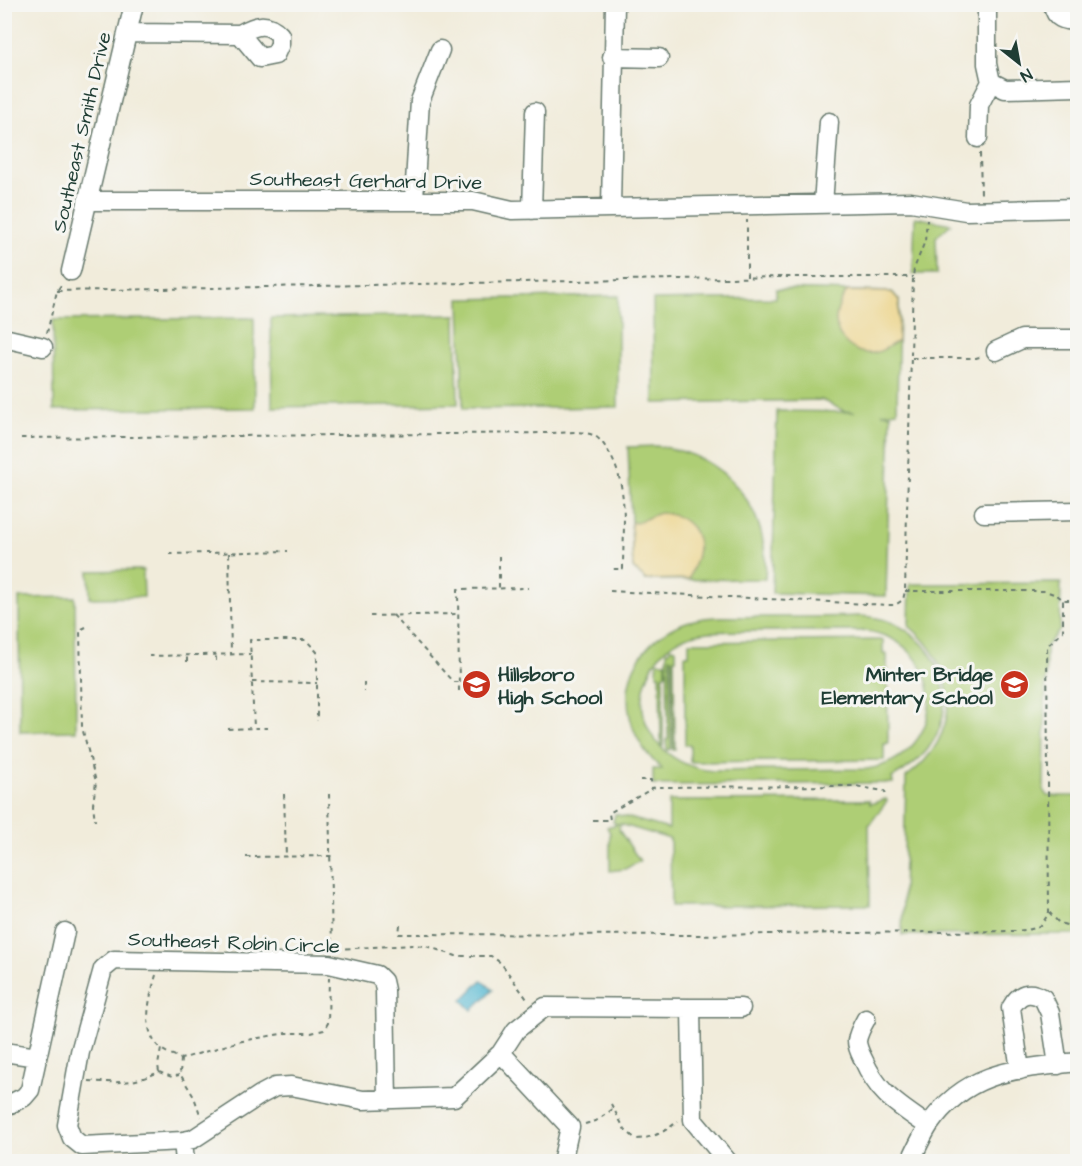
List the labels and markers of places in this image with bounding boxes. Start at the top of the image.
place label: Hillsboro High School [498,661,602,713]
place label: Minter Bridge Elementary School [821,661,993,713]
school or university icon: Hillsboro High School [461,669,493,701]
school or university icon: Minter Bridge Elementary School [998,669,1030,701]

